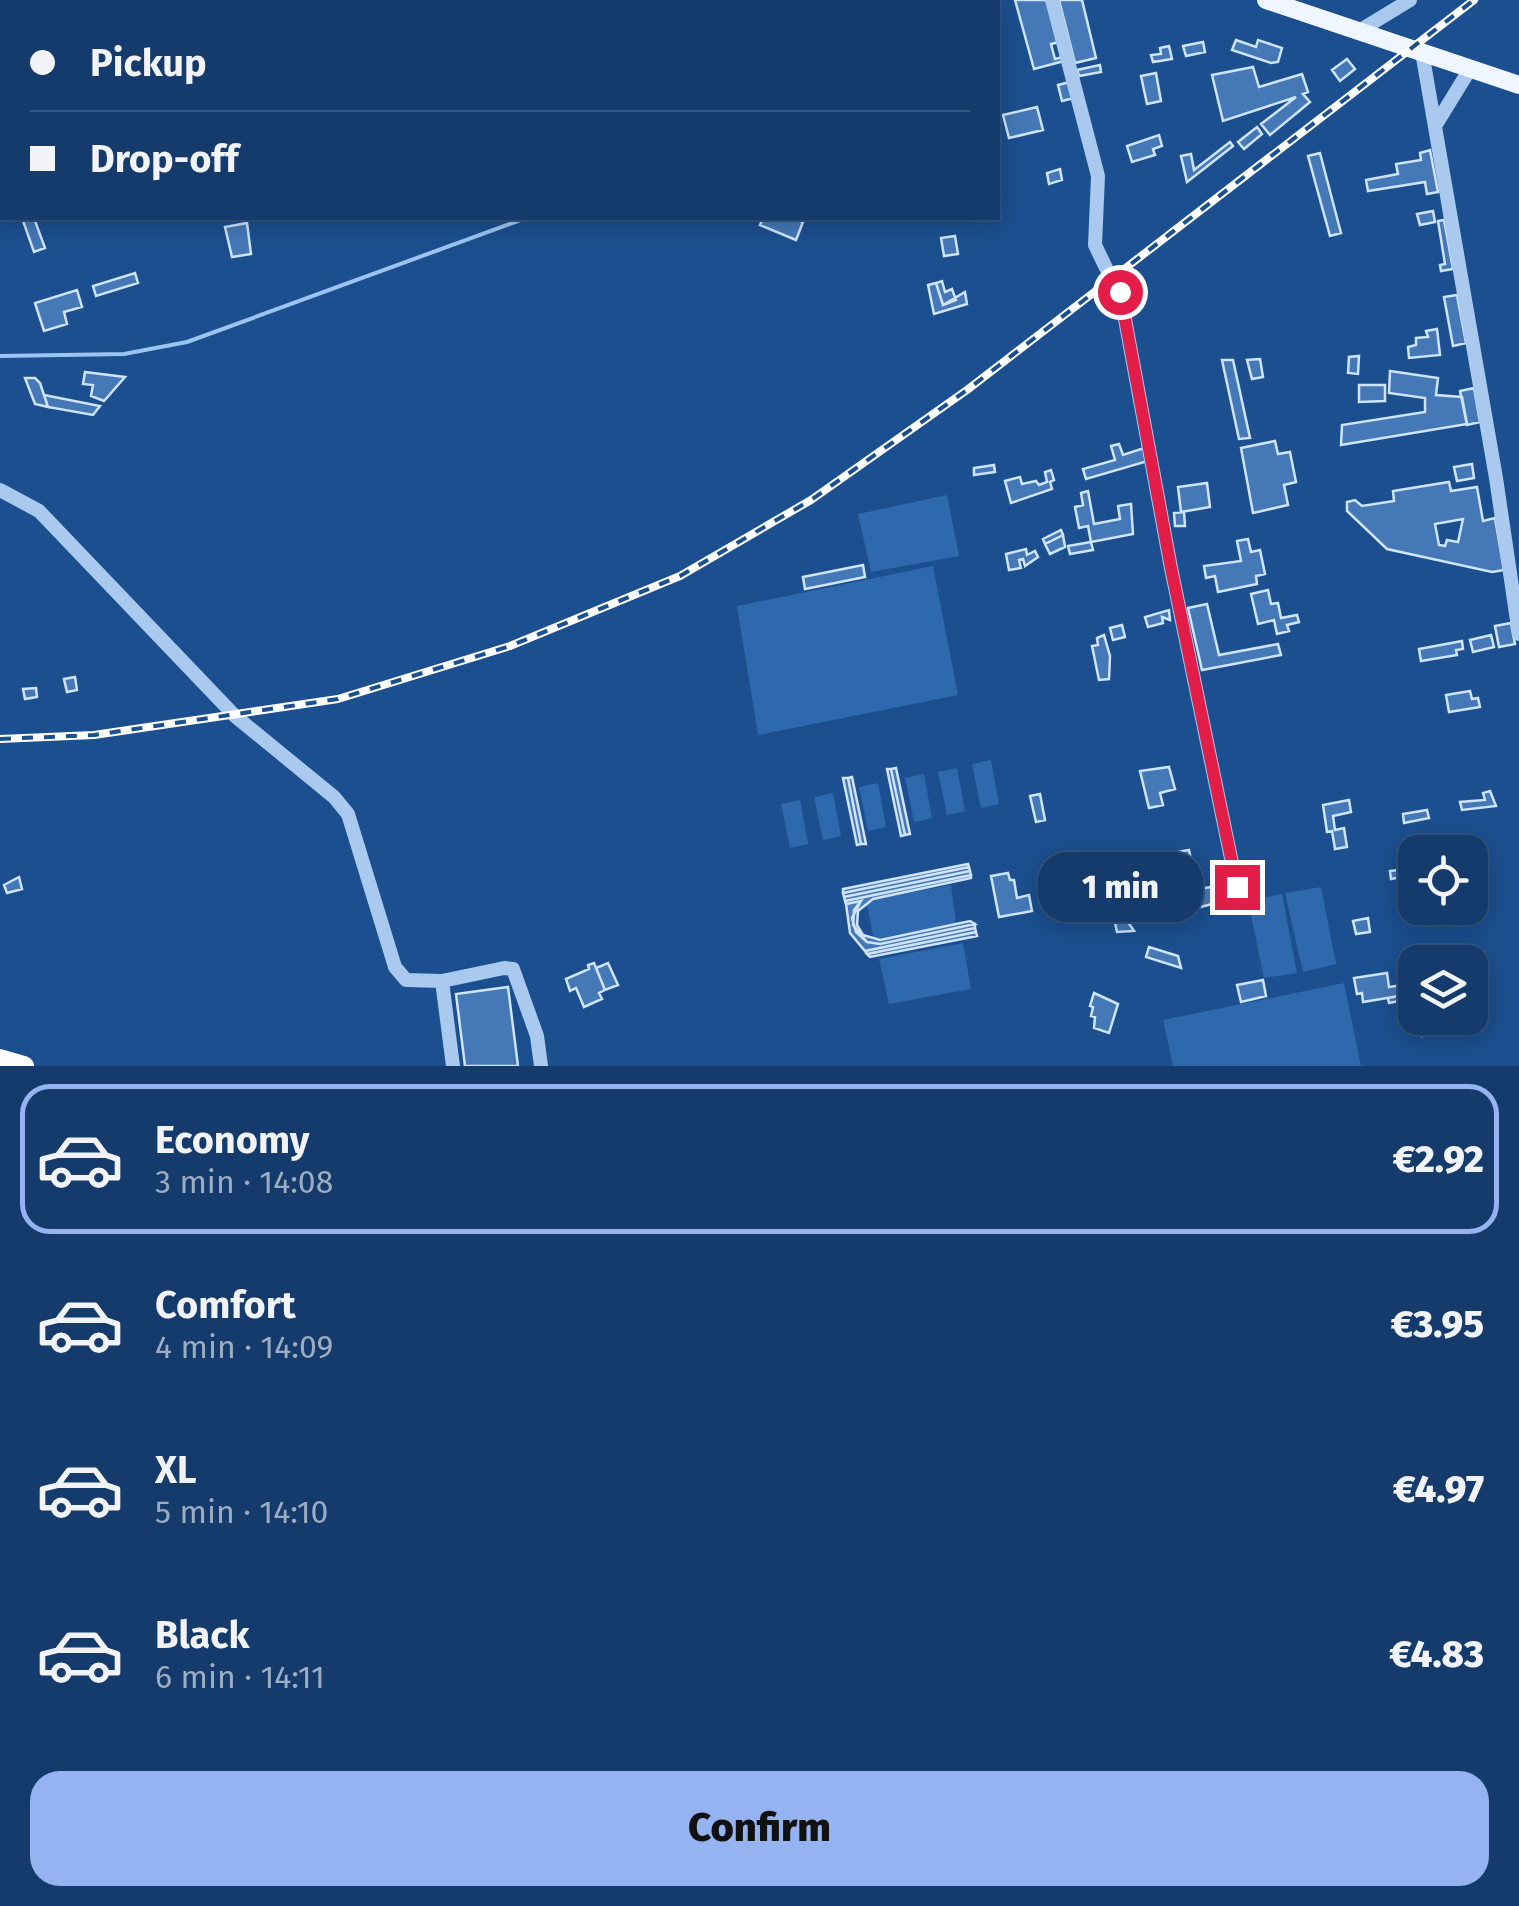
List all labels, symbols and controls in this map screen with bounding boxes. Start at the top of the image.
text: Pickup [90,40,207,86]
text: Drop-off [90,136,238,182]
route start [1098,270,1143,315]
map controls [1398,835,1488,1035]
button: locate [1398,835,1488,925]
callout: 1 min [1037,852,1202,922]
route end [1215,865,1260,910]
text: 1 min [1082,868,1159,906]
button: layers [1398,945,1488,1035]
icon: car [35,1114,125,1204]
text: Economy [155,1117,310,1163]
text: €2.92 [1393,1136,1484,1182]
text: 3 min · 14:08 [155,1163,333,1201]
icon: car [35,1279,125,1369]
text: Comfort [155,1282,296,1328]
text: €3.95 [1391,1301,1484,1347]
text: 4 min · 14:09 [155,1328,333,1366]
icon: car [35,1444,125,1534]
text: XL [155,1447,197,1493]
text: €4.97 [1393,1466,1484,1512]
text: 5 min · 14:10 [155,1493,328,1531]
icon: car [35,1609,125,1699]
text: Black [155,1612,250,1658]
text: €4.83 [1389,1631,1484,1677]
text: 6 min · 14:11 [155,1658,325,1696]
button: Confirm [30,1771,1489,1886]

